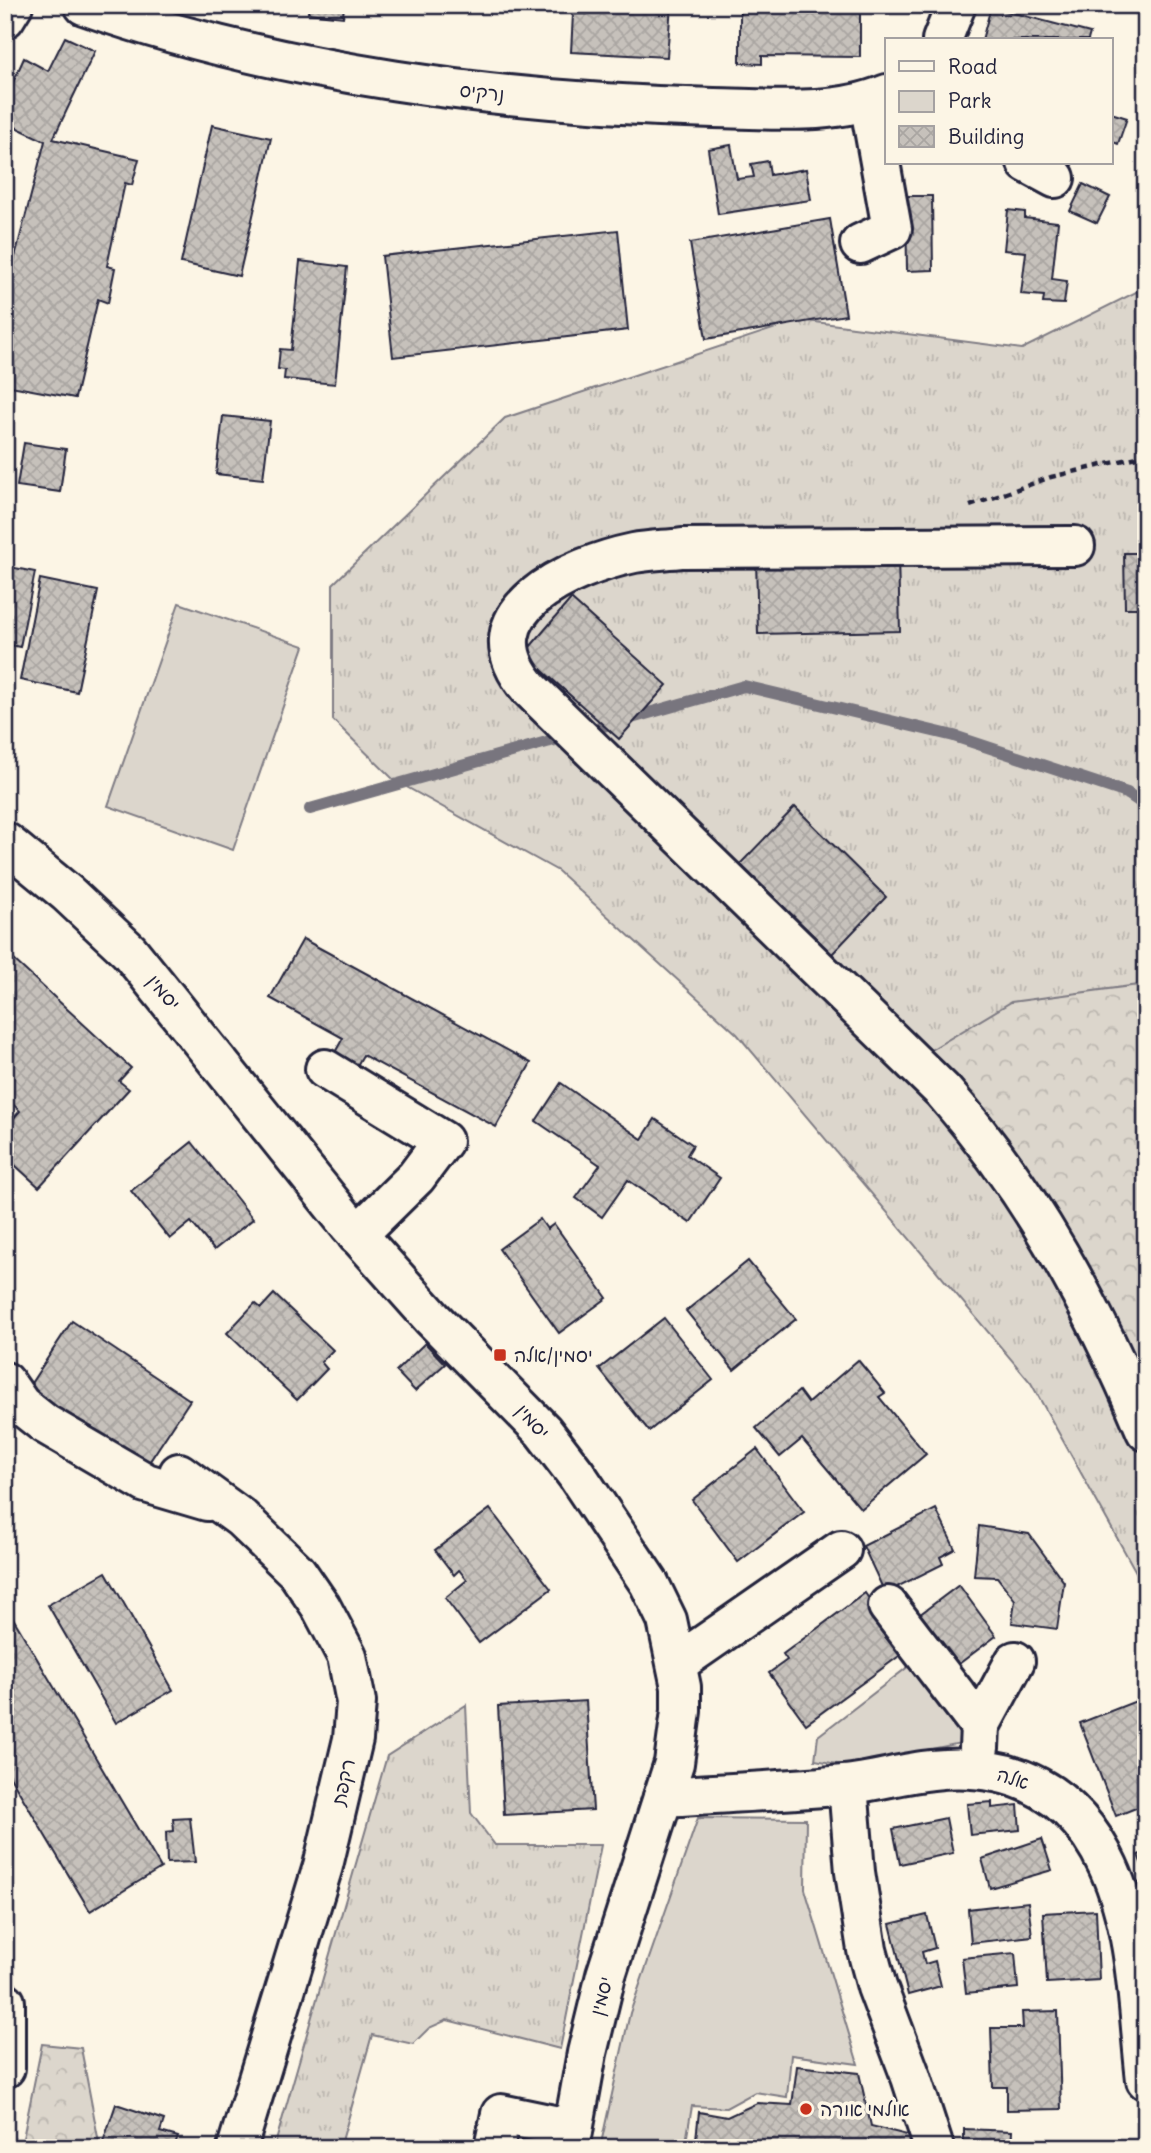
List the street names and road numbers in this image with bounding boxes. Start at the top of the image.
street label: נרקיס [458,78,506,106]
street label: יסמין [141,969,186,1015]
street label: יסמין [510,1398,555,1444]
street label: רקפת [326,1756,360,1809]
street label: אלה [994,1762,1032,1794]
street label: יסמין [584,1974,619,2018]

